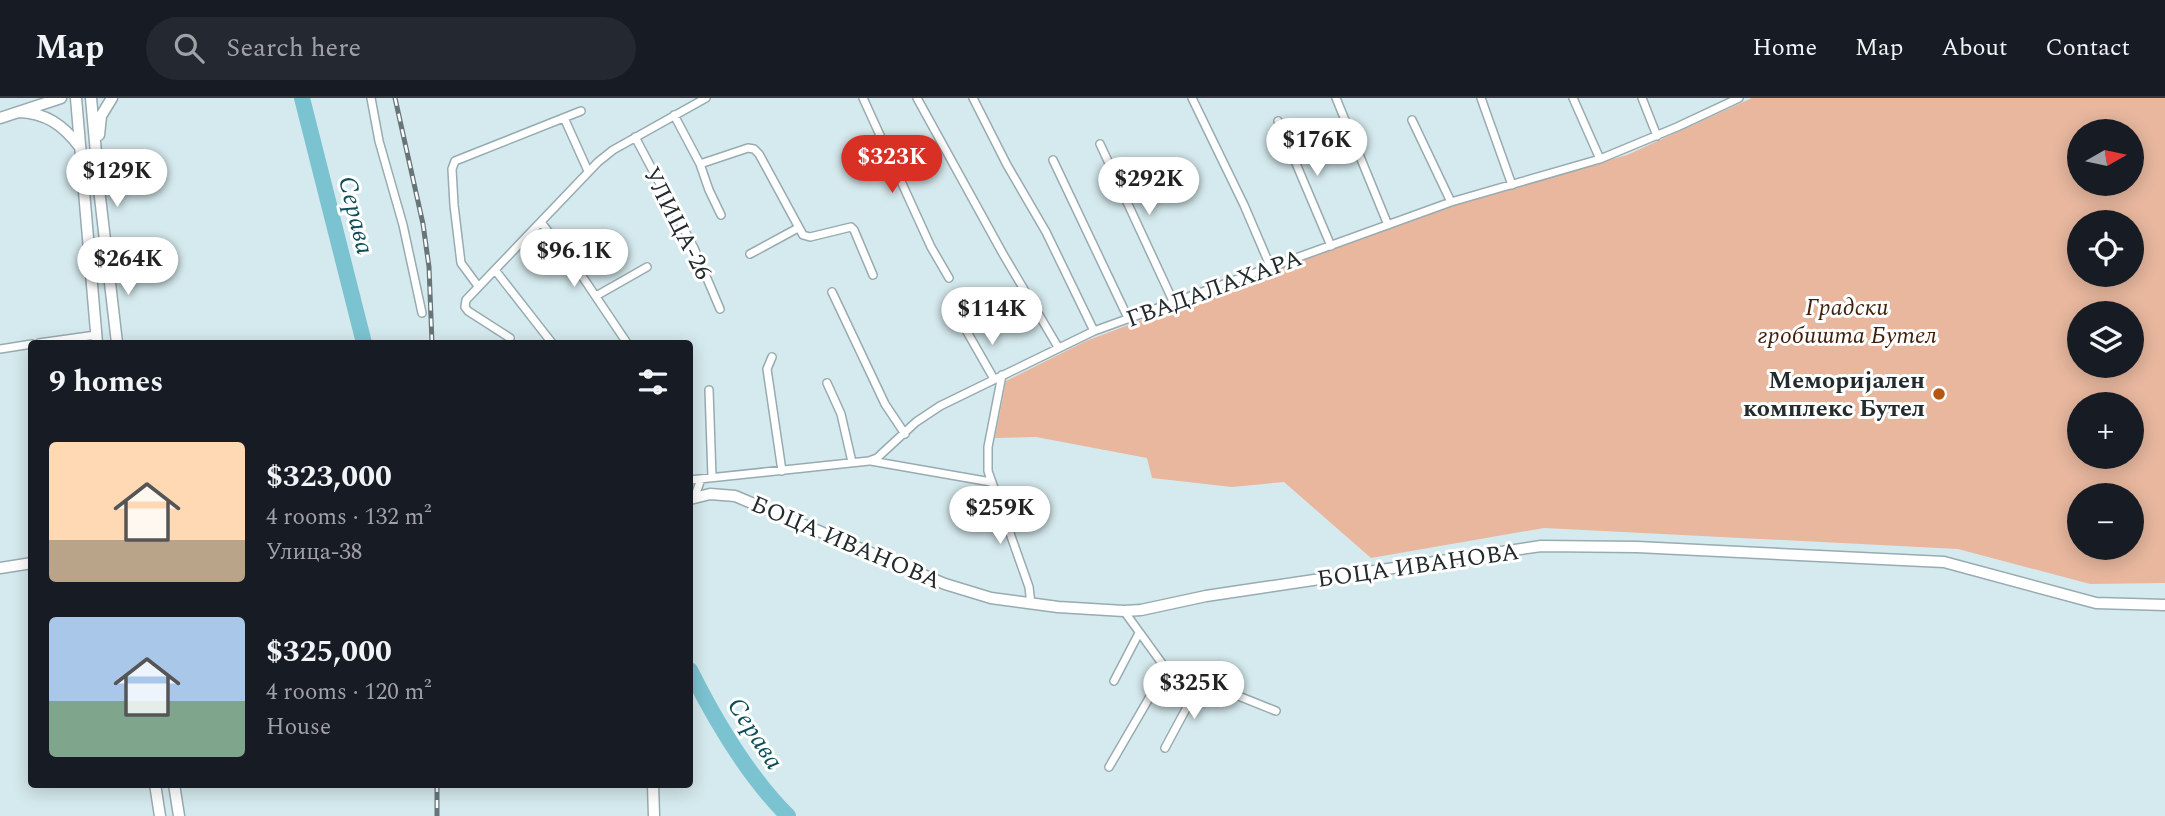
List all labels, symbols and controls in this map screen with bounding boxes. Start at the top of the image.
search box [146,17,636,80]
text: Map [35,23,104,73]
text: Search here [226,28,361,68]
icon: search [170,29,208,67]
text: Home [1752,30,1817,66]
text: Map [1855,30,1903,66]
text: About [1941,30,2007,66]
text: Contact [2045,30,2130,66]
pin: $176K [1268,118,1366,178]
north arrow [2067,119,2144,196]
map controls [2067,119,2144,560]
text: $176K [1282,123,1352,158]
pin: $323K [843,136,941,195]
text: $323K [857,140,927,175]
pin: $129K [68,150,166,209]
text: $129K [82,154,152,189]
pin: $292K [1100,158,1198,217]
street label: УЛИЦА-26 [633,161,721,286]
text: $292K [1114,162,1184,197]
water label: Серава [327,172,385,259]
button: locate [2067,210,2144,287]
pin: $96.1K [517,230,631,289]
text: $96.1K [536,234,612,269]
pin: $264K [79,238,177,297]
street label: ГВАДАЛАХАРА [1121,240,1307,337]
text: $264K [93,242,163,277]
pin: $114K [943,288,1041,347]
park label: Градски гробишта Бутел [1757,290,1937,354]
text: $114K [957,292,1027,327]
button: layers [2067,301,2144,378]
text: 9 homes [49,359,163,405]
icon: filters [634,363,672,401]
place label: Меморијален комплекс Бутел [1743,363,1925,427]
marker: Меморијален комплекс Бутел [1931,386,1947,402]
button: + [2067,392,2144,469]
text: $323,000 [266,454,392,500]
icon: home [105,470,189,554]
button: − [2067,483,2144,560]
pin: $259K [951,486,1049,546]
street label: БОЦА ИВАНОВА [745,487,946,599]
text: $259K [965,491,1035,526]
text: 4 rooms · 132 m² [266,500,432,535]
street label: БОЦА ИВАНОВА [1315,534,1521,598]
text: Улица-38 [266,535,362,570]
text: $325,000 [266,629,392,675]
icon: home [105,645,189,729]
pin: $325K [1145,662,1243,721]
text: $325K [1159,666,1229,701]
text: 4 rooms · 120 m² [266,675,432,710]
water label: Серава [717,689,794,778]
text: House [266,710,331,745]

